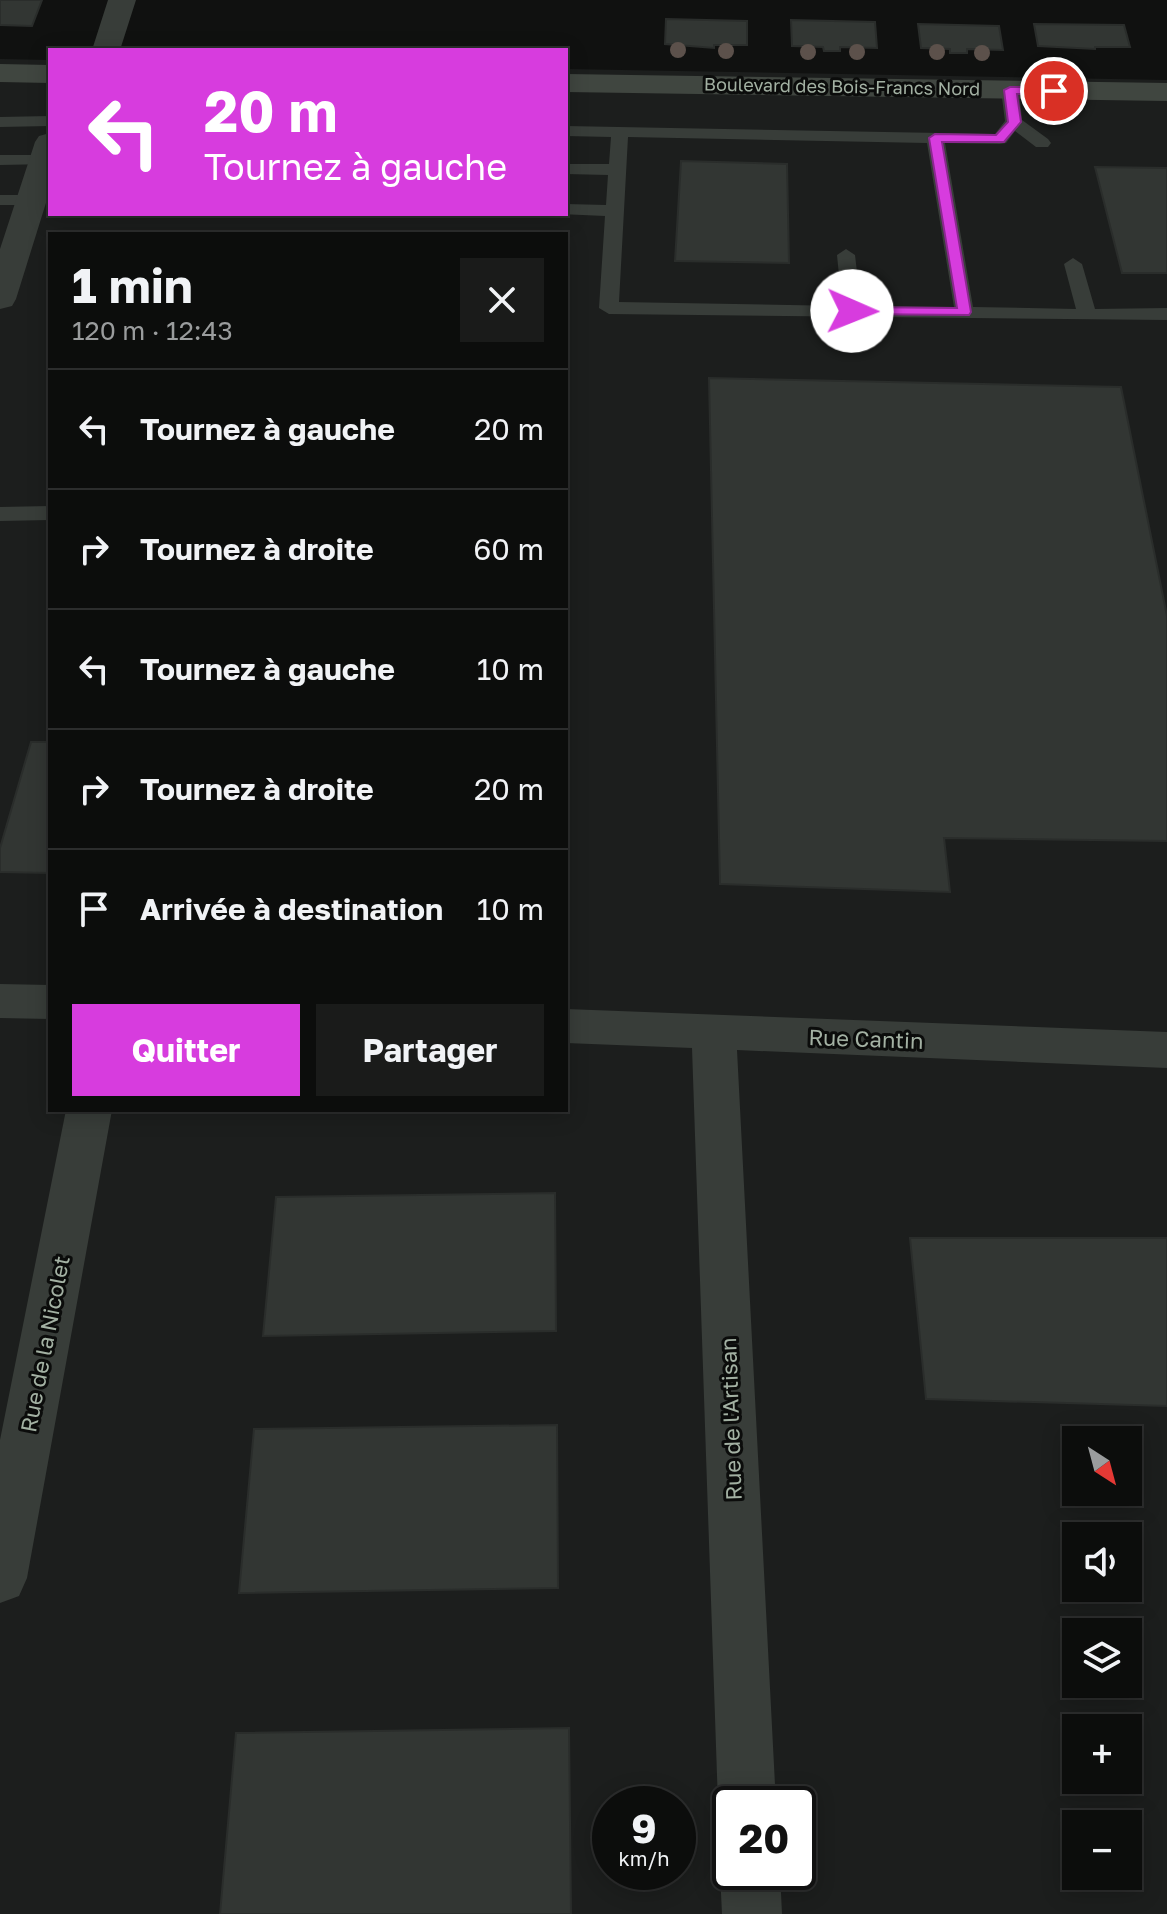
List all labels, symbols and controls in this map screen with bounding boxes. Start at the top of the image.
pin [1020,57,1088,125]
icon: arrive [1032,69,1076,113]
street label: Boulevard des Bois-Francs Nord [704,73,980,99]
text: 20 m [204,77,338,144]
icon: left [72,80,176,184]
text: Tournez à gauche [204,145,507,188]
text: 1 min [72,256,193,314]
button: close [460,258,544,342]
position arrow [810,269,894,353]
text: 120 m · 12:43 [72,315,233,346]
icon: left [72,407,116,451]
text: Tournez à gauche [140,411,395,447]
text: 20 m [474,411,544,447]
icon: right [72,527,116,571]
text: Tournez à droite [140,531,374,567]
text: 60 m [473,531,544,567]
icon: left [72,647,116,691]
text: Tournez à gauche [140,651,395,687]
text: 10 m [477,651,544,687]
icon: right [72,767,116,811]
text: Tournez à droite [140,771,374,807]
text: 20 m [474,771,544,807]
icon: arrive [72,887,116,931]
text: Arrivée à destination [140,891,443,927]
text: 10 m [477,891,544,927]
button: Quitter [72,1004,300,1096]
button: Partager [316,1004,544,1096]
street label: Rue Cantin [808,1023,924,1054]
street label: Rue de la Nicolet [14,1253,75,1434]
street label: Rue de l'Artisan [714,1337,747,1501]
north arrow [1062,1426,1142,1506]
map controls [1062,1426,1142,1890]
button: sound [1062,1522,1142,1602]
button: layers [1062,1618,1142,1698]
button: + [1062,1714,1142,1794]
speed limit sign: 20 [712,1786,816,1890]
text: 9 [631,1804,657,1852]
button: − [1062,1810,1142,1890]
text: km/h [619,1846,669,1870]

